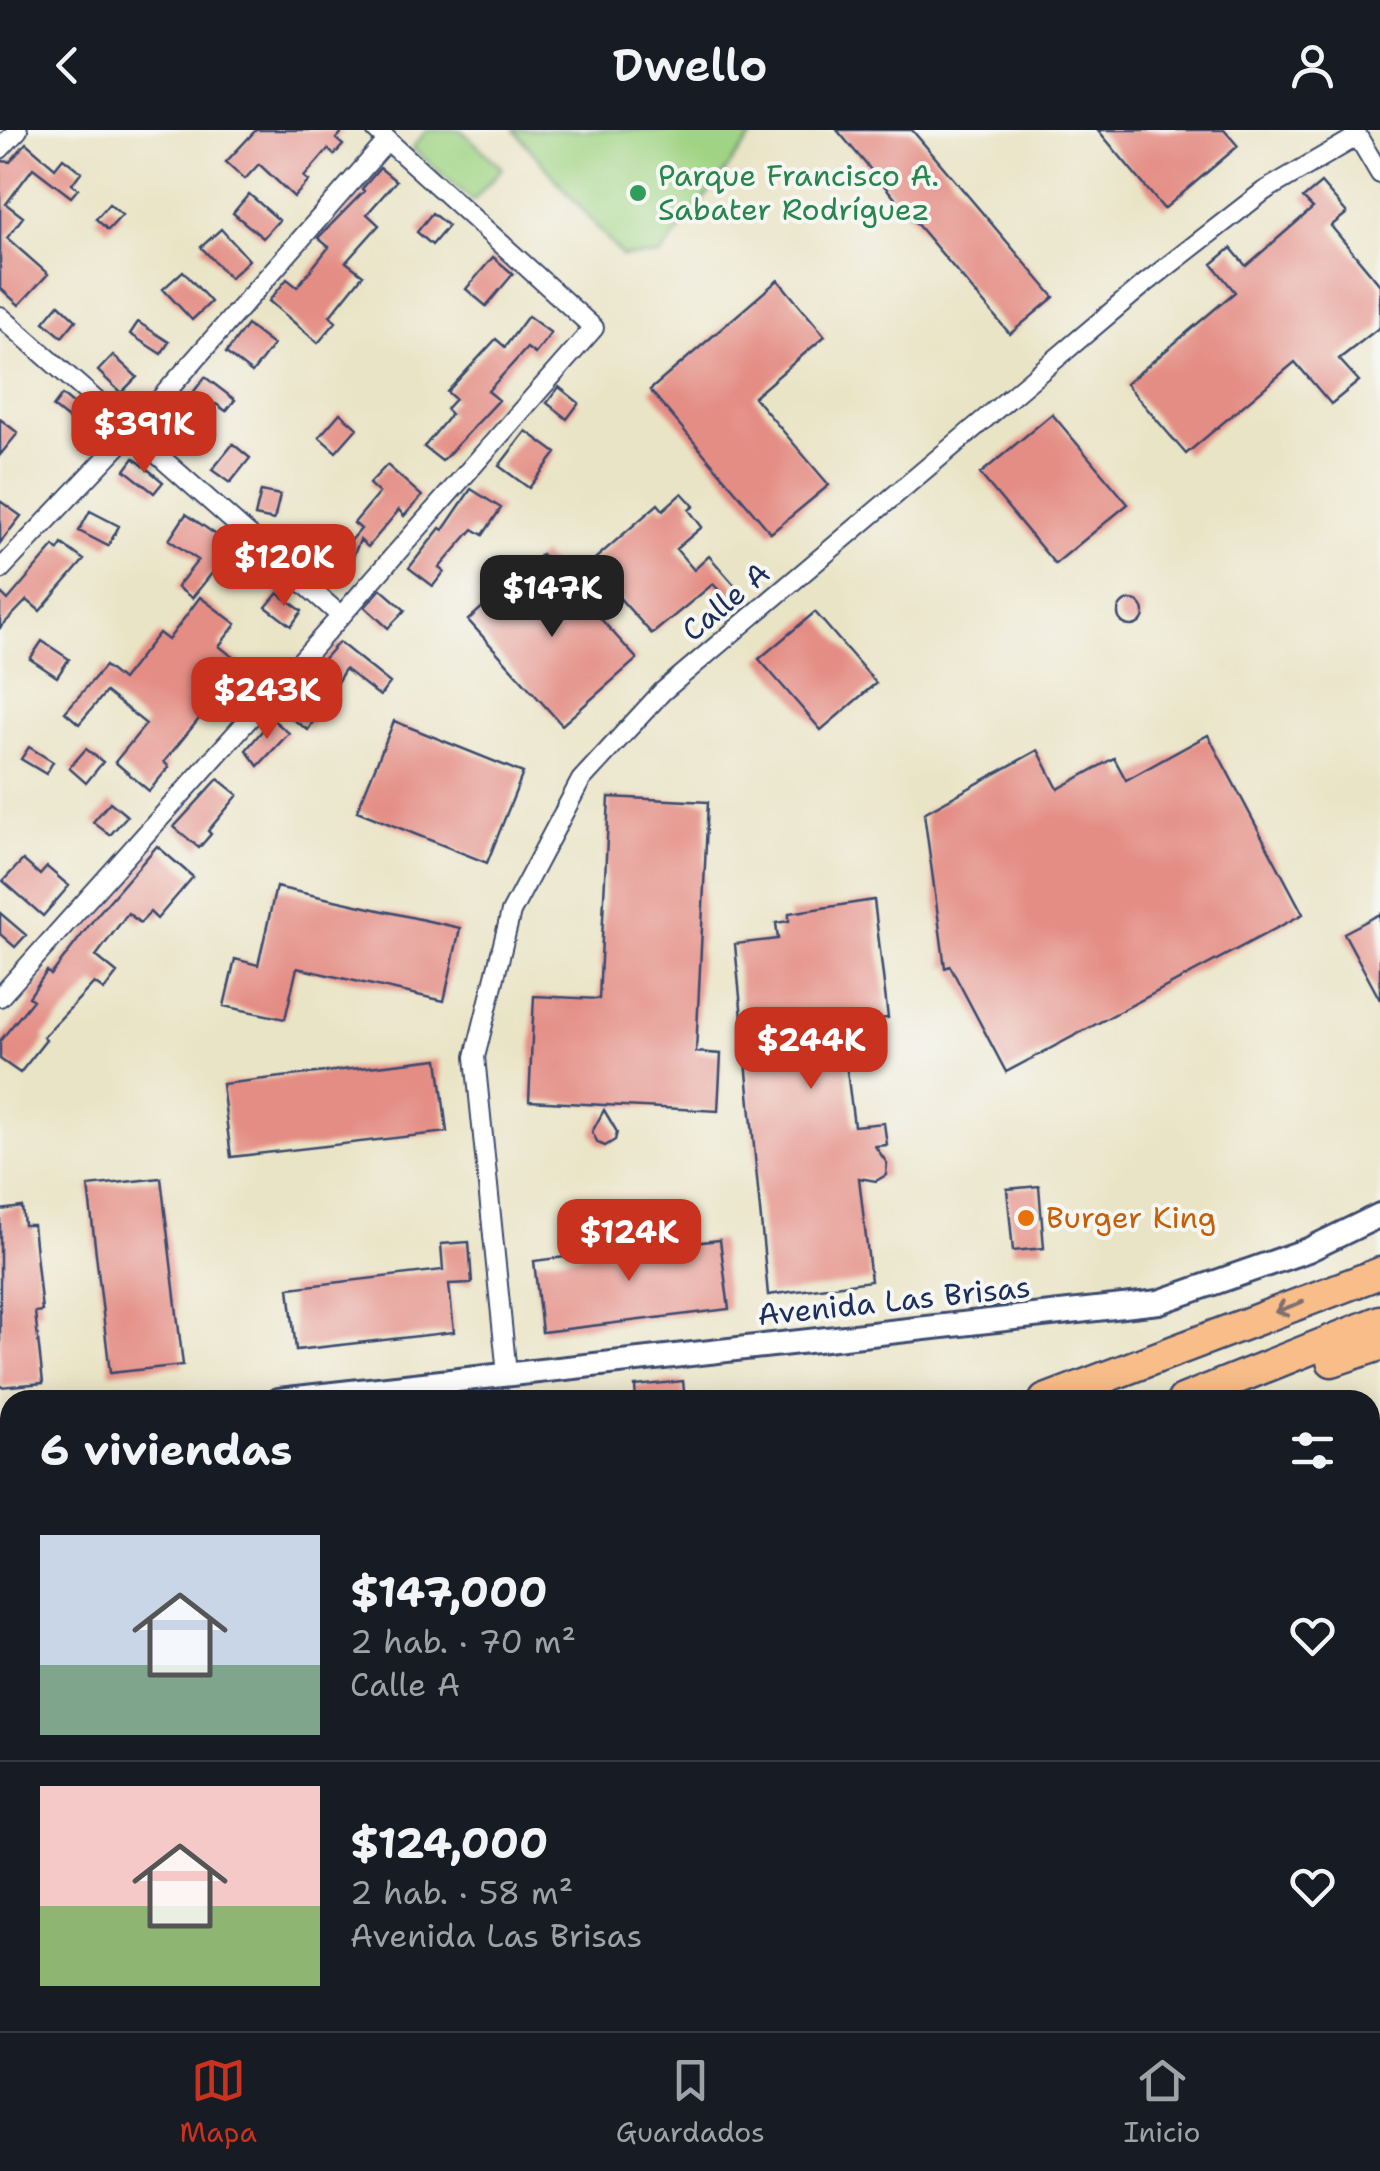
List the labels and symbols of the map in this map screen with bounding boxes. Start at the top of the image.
place label: Parque Francisco A. Sabater Rodríguez [658,155,939,230]
marker: Parque Francisco A. Sabater Rodríguez [627,182,649,204]
pin: $391K [74,391,214,476]
pin: $120K [214,524,354,609]
street label: Calle A [673,553,778,651]
pin: $147K [482,555,622,640]
pin: $243K [197,657,337,742]
pin: $244K [741,1007,881,1092]
place label: Burger King [1046,1197,1216,1238]
pin: $124K [559,1199,699,1284]
marker: Burger King [1015,1207,1037,1229]
street label: Avenida Las Brisas [756,1266,1032,1335]
one-way arrow [1274,1299,1305,1317]

